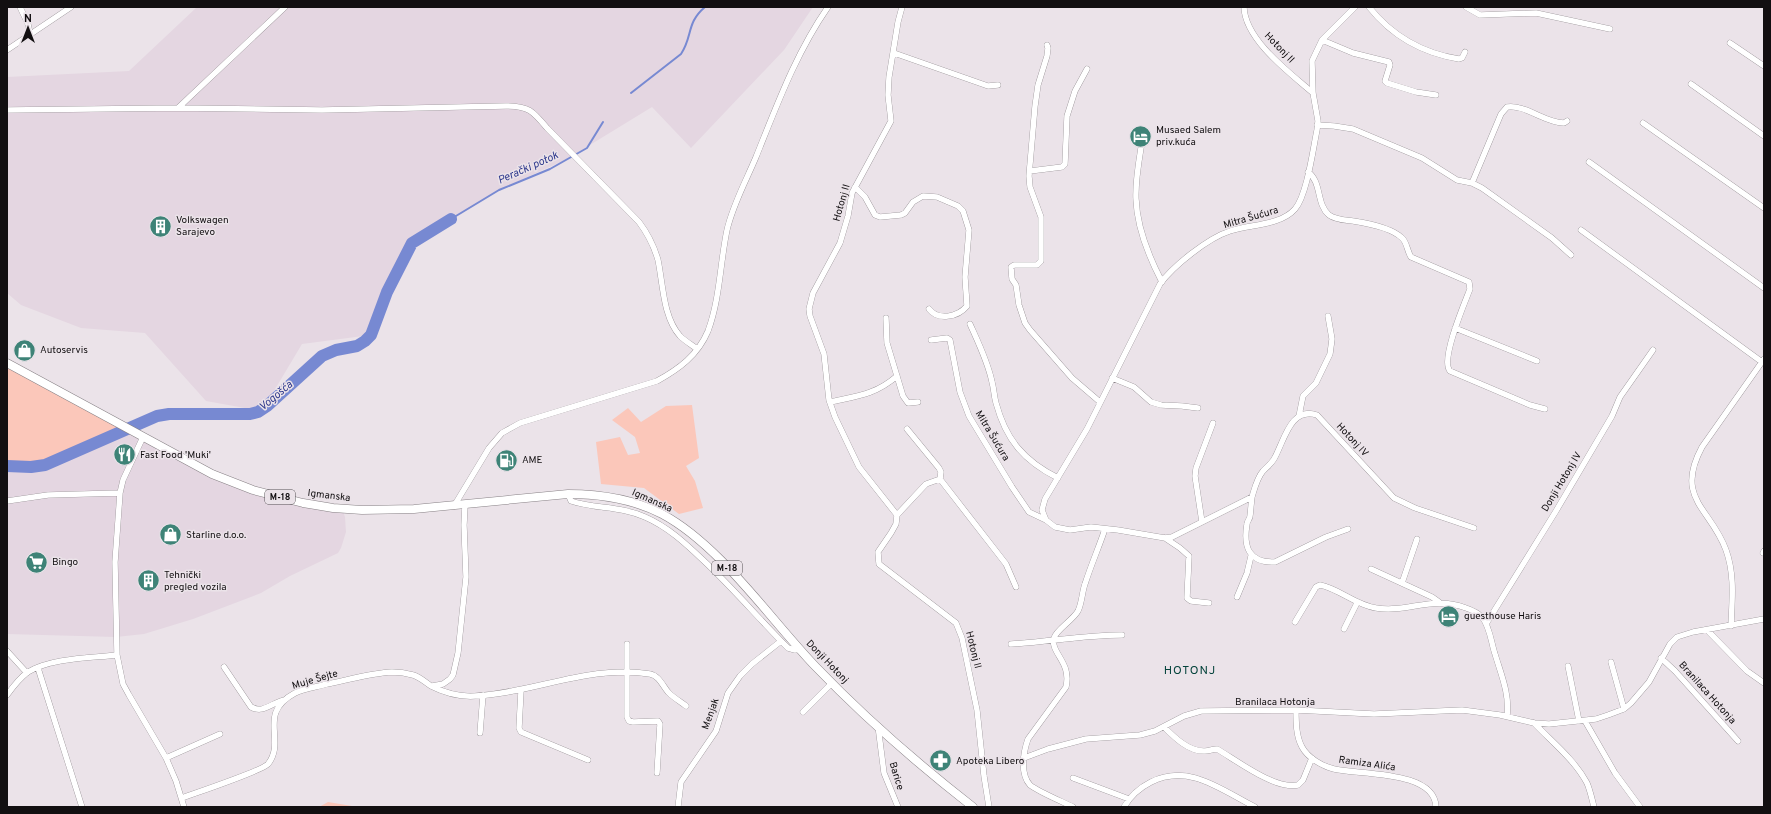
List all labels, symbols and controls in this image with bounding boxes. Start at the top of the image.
north arrow [8,8,48,48]
text: N [24,12,32,26]
street label: Hotonj II [1261,30,1297,66]
hotel icon: Musaed Salem priv.kuća [1127,123,1153,149]
place label: Musaed Salem priv.kuća [1156,124,1221,149]
water label: Perački potok [496,148,561,188]
street label: Hotonj II [830,183,854,223]
street label: Mitra Šućura [1222,204,1280,232]
building icon: Volkswagen Sarajevo [148,213,174,239]
place label: Volkswagen Sarajevo [176,214,229,239]
shop icon: Autoservis [11,337,37,363]
place label: Autoservis [40,344,88,357]
water label: Vogošća [256,378,296,414]
street label: Mitra Šućura [972,408,1012,464]
street label: Hotonj IV [1333,420,1371,460]
restaurant icon: Fast Food 'Muki' [112,442,138,468]
fuel station icon: AME [493,447,519,473]
place label: Fast Food 'Muki' [140,449,211,462]
street label: Donji Hotonj IV [1539,449,1585,514]
place label: AME [522,454,543,467]
street label: Igmanska [630,486,674,516]
street label: Igmanska [307,487,351,505]
road number: M-18 [265,490,295,504]
shop icon: Starline d.o.o. [157,522,183,548]
place label: Starline d.o.o. [186,529,246,542]
supermarket icon: Bingo [24,549,50,575]
place label: Bingo [52,556,78,569]
road number: M-18 [712,561,742,575]
building icon: Tehnički pregled vozila [135,568,161,594]
place label: Tehnički pregled vozila [164,569,227,594]
hotel icon: guesthouse Haris [1436,603,1462,629]
place label: guesthouse Haris [1464,610,1541,623]
street label: Hotonj II [962,630,984,670]
street label: Donji Hotonj [803,637,851,687]
street label: Branilaca Hotonja [1675,659,1739,727]
district label: HOTONJ [1164,663,1216,679]
street label: Muje Šejte [291,667,339,693]
street label: Menjak [699,696,723,732]
street label: Branilaca Hotonja [1235,696,1315,709]
pharmacy icon: Apoteka Libero [928,748,954,774]
street label: Ramiza Alića [1338,754,1396,774]
place label: Apoteka Libero [956,755,1025,768]
street label: Barice [886,760,906,792]

